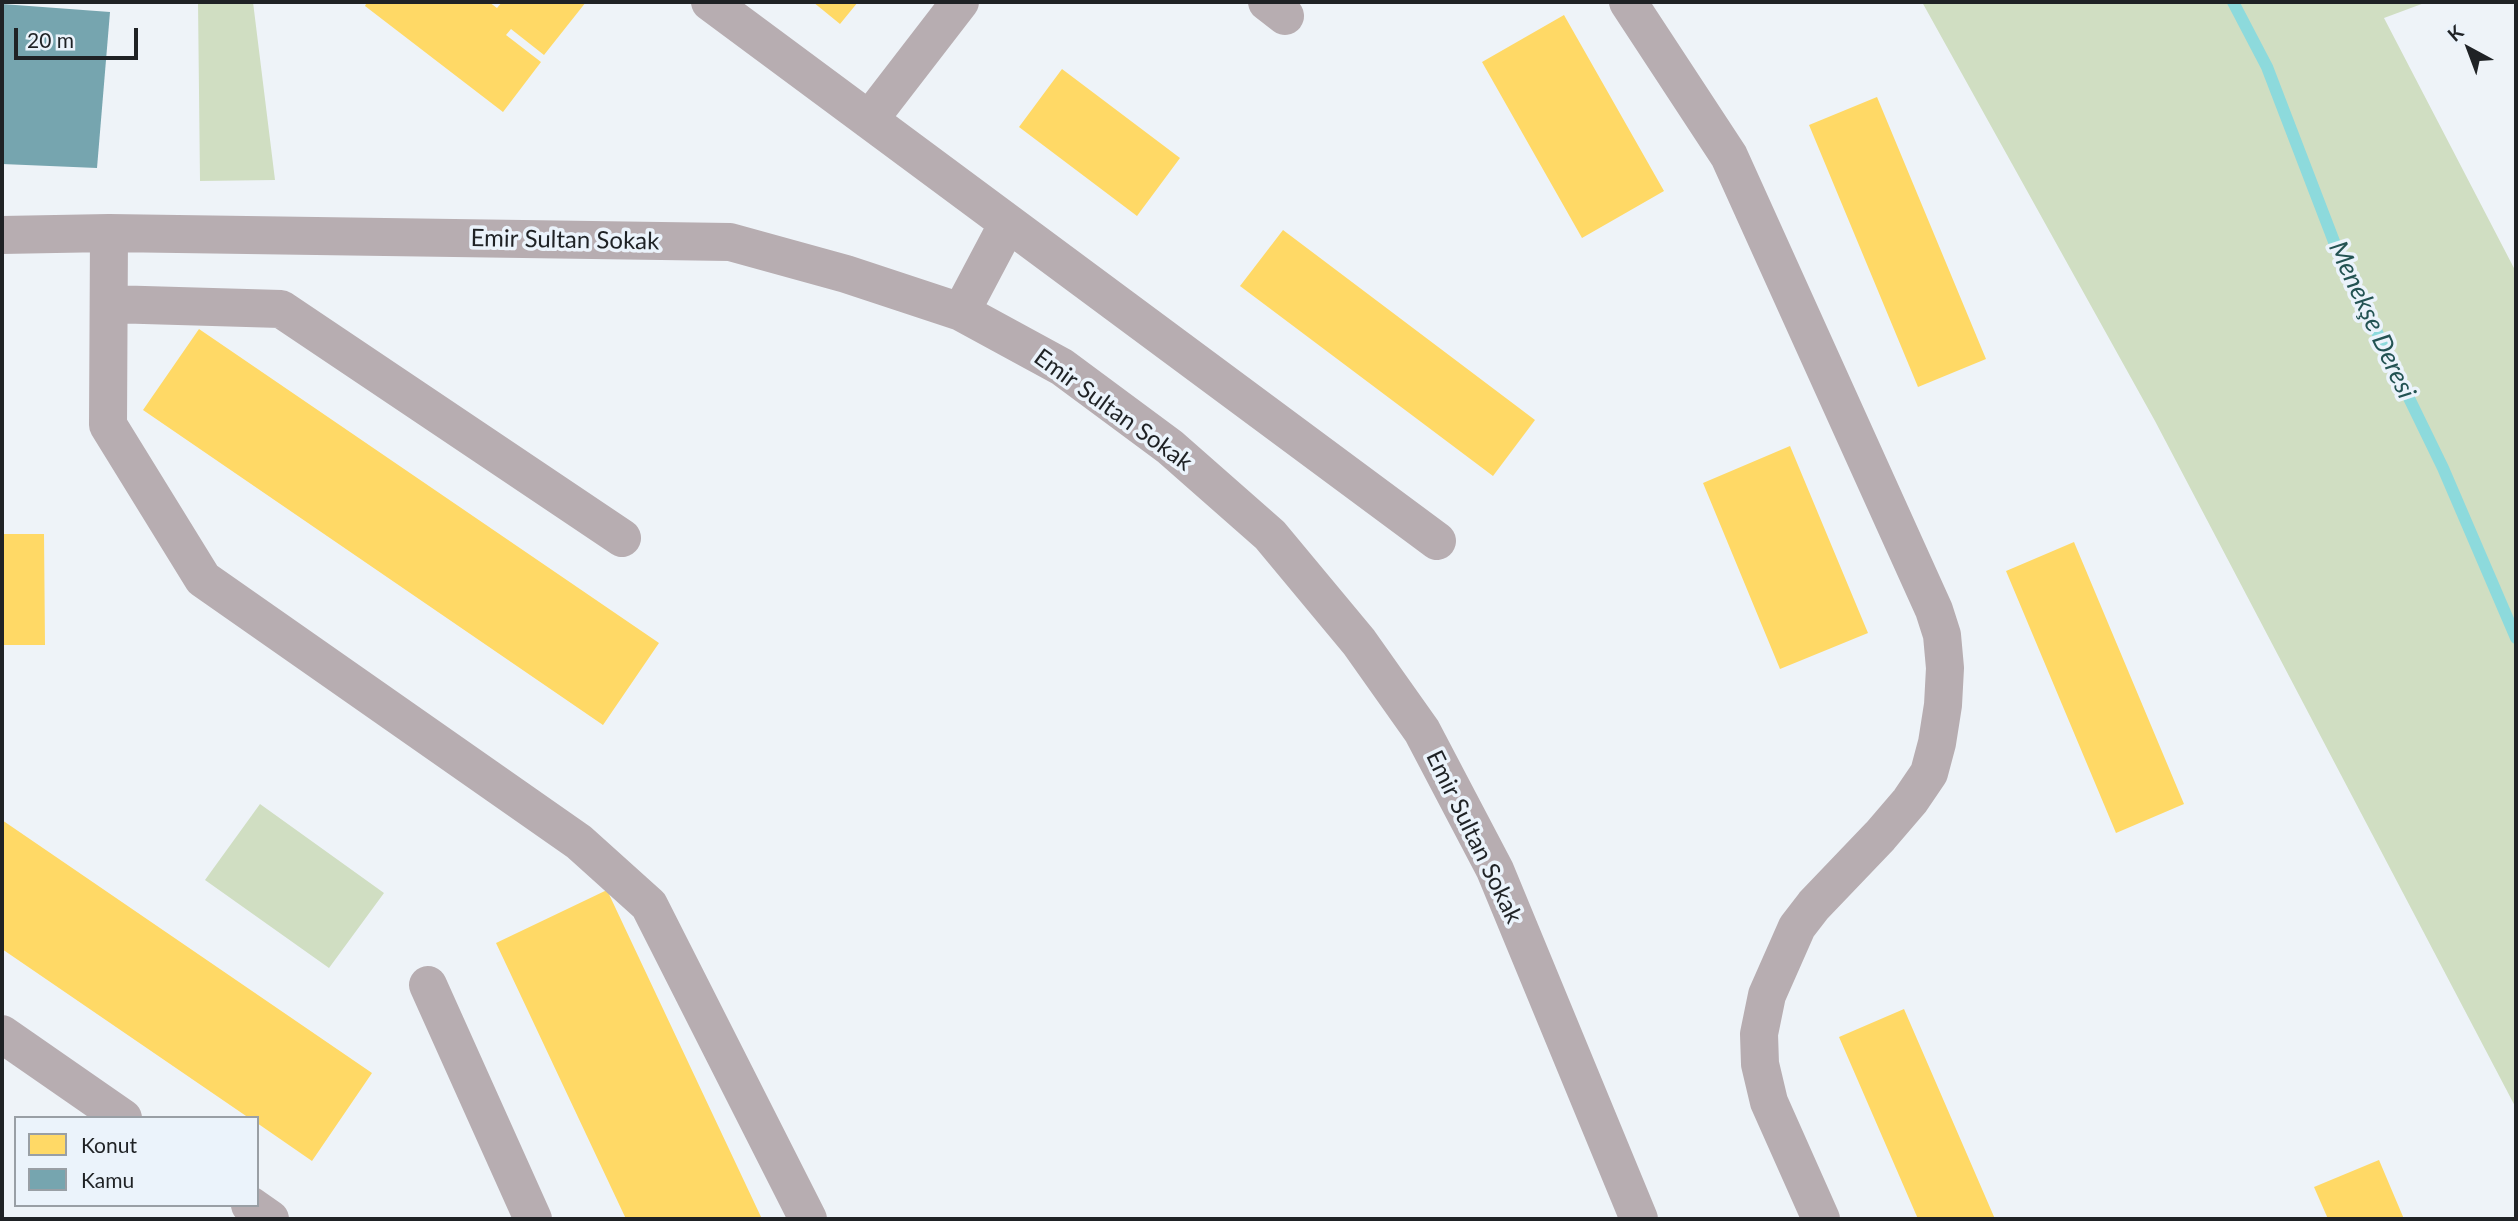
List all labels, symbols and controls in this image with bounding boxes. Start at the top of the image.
scale bar [18,14,142,58]
north arrow [2434,14,2504,84]
text: K [2442,20,2467,46]
text: 20 m [27,27,74,52]
street label: Emir Sultan Sokak [470,224,660,256]
water label: Menekşe Deresi [2322,236,2422,404]
street label: Emir Sultan Sokak [1028,343,1198,477]
street label: Emir Sultan Sokak [1420,746,1528,928]
legend [14,1116,259,1207]
text: Konut [81,1132,137,1157]
text: Kamu [81,1167,134,1192]

